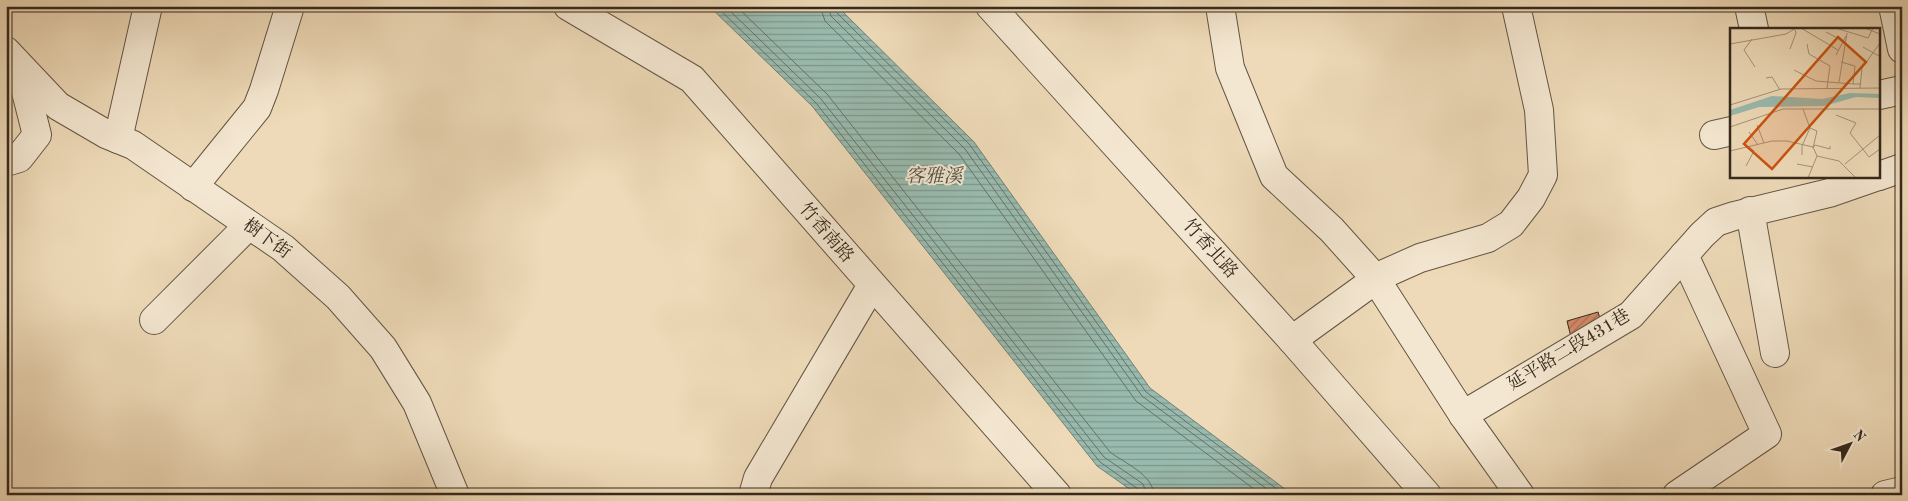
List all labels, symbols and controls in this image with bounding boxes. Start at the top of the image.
inset map [1730,28,1880,178]
water label: 客雅溪 [905,166,964,187]
street label: 竹香南路 [796,199,858,266]
street label: 樹下街 [240,214,295,262]
street label: 竹香北路 [1179,215,1242,282]
street label: 延平路二段431巷 [1504,305,1633,394]
north arrow [1826,418,1876,468]
text: N [1850,427,1868,445]

